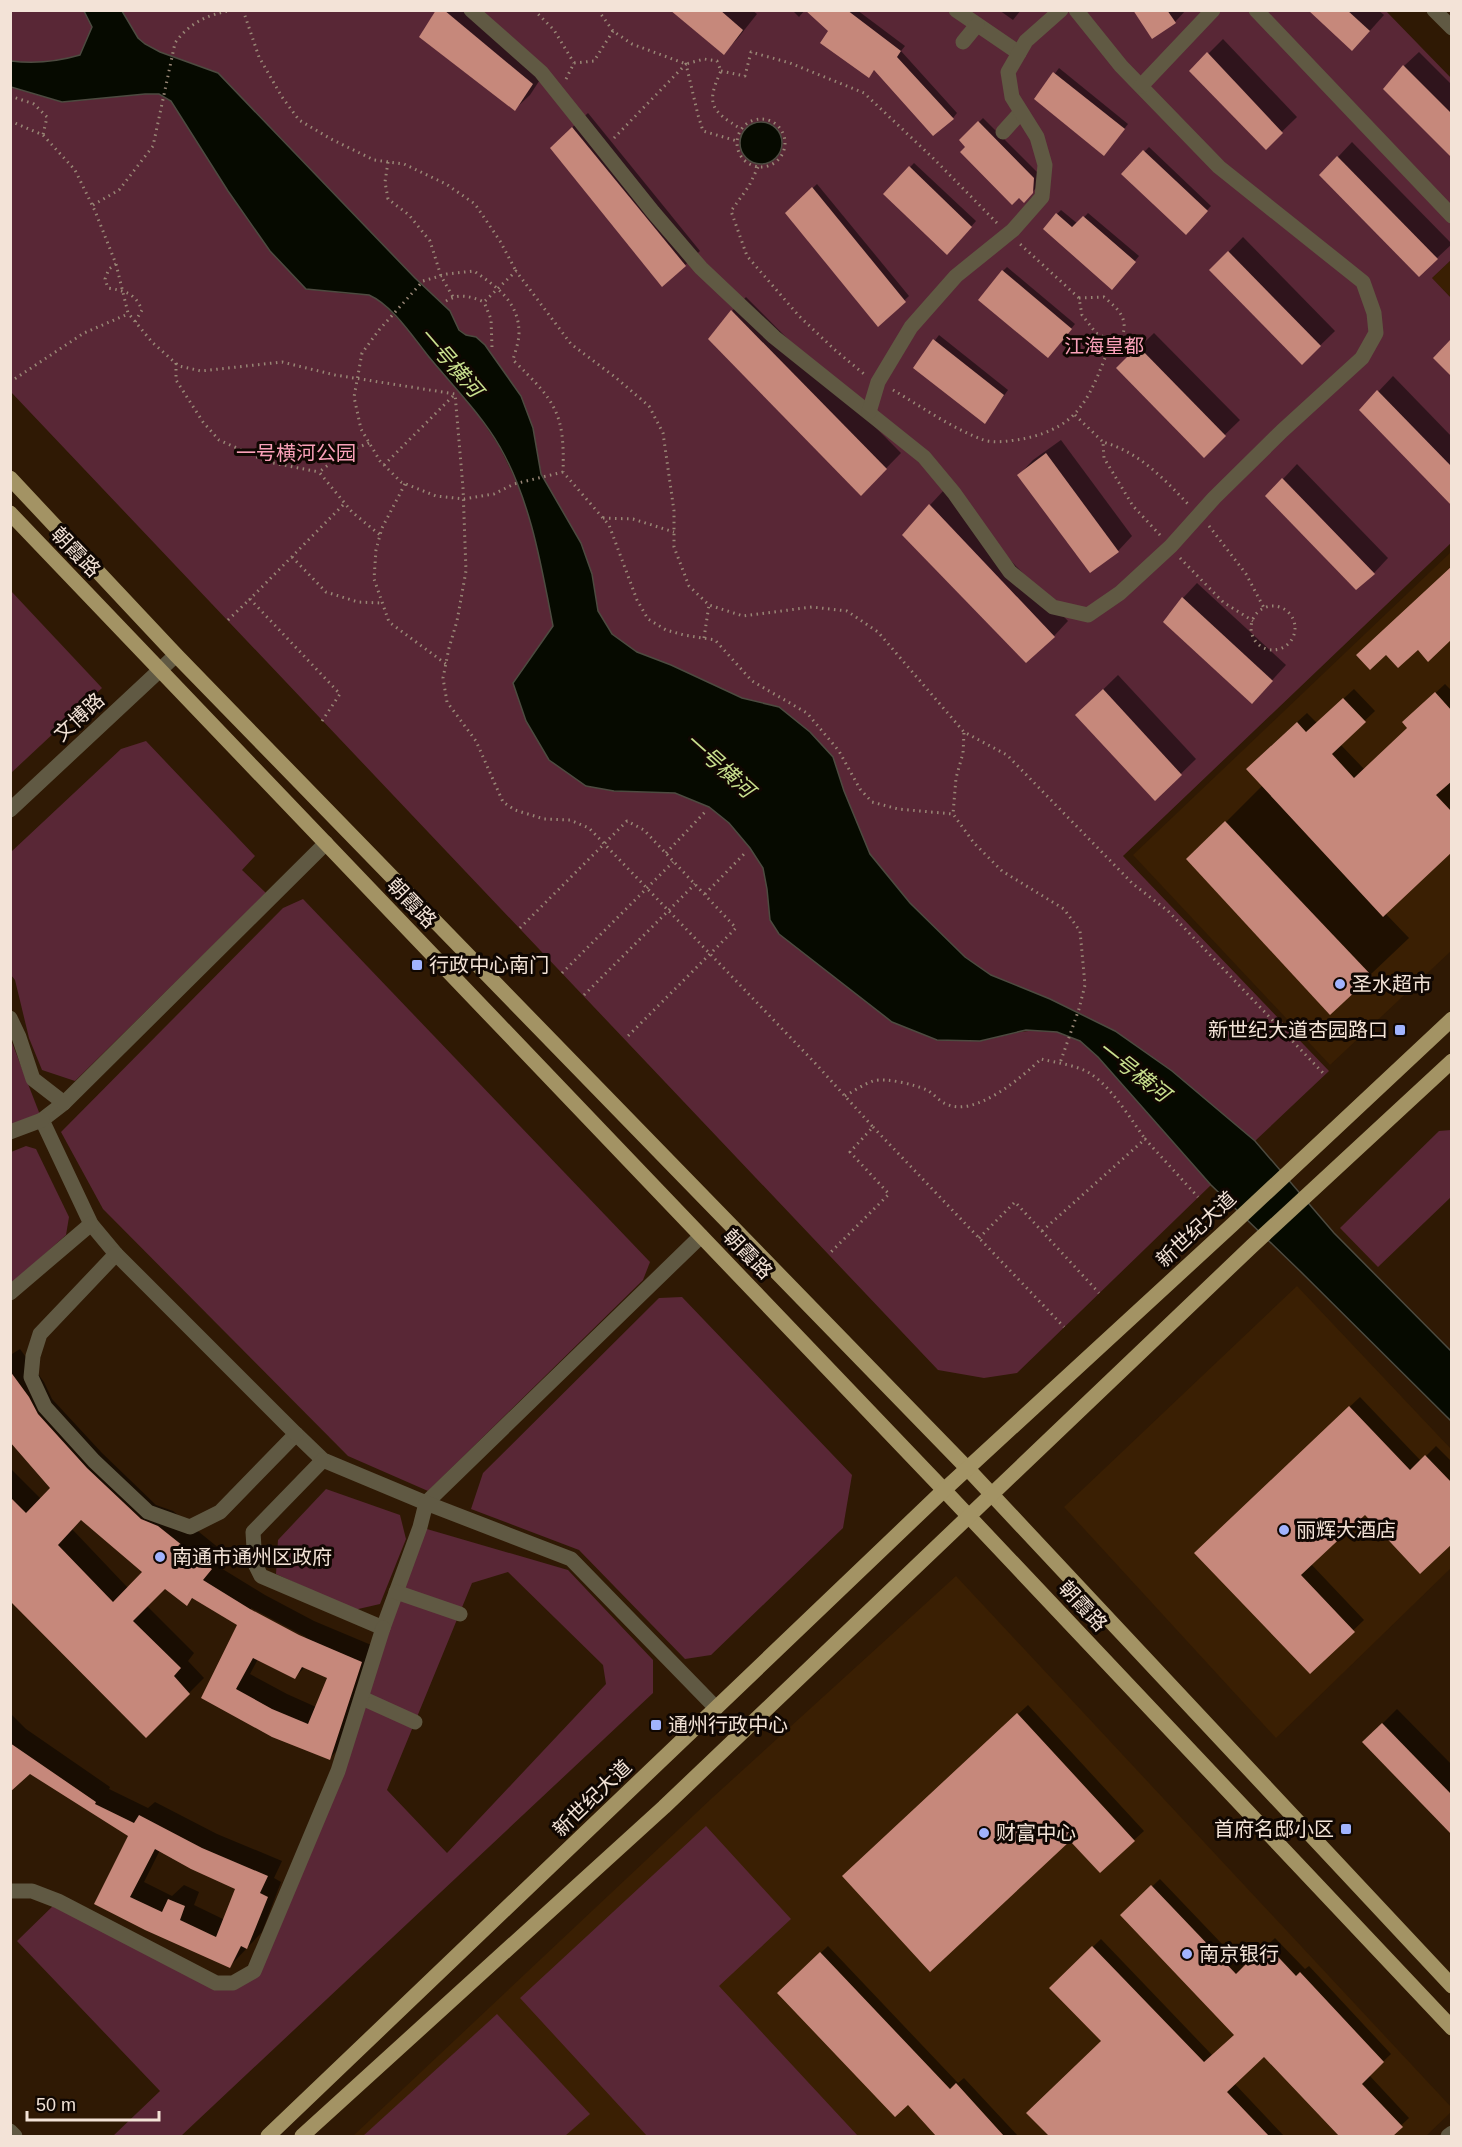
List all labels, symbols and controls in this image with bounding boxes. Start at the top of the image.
water label: 一号横河 [415,323,490,404]
park label: 江海皇都 [1064,335,1144,357]
park label: 一号横河公园 [236,442,356,464]
street label: 朝霞路 [47,523,105,581]
street label: 文博路 [50,688,108,746]
water label: 一号横河 [681,728,762,804]
street label: 朝霞路 [383,874,441,932]
place label: 行政中心南门 [429,954,549,976]
marker: 行政中心南门 [410,958,424,972]
place label: 圣水超市 [1352,973,1432,995]
marker: 圣水超市 [1333,977,1347,991]
place label: 新世纪大道杏园路口 [1208,1019,1388,1041]
marker: 新世纪大道杏园路口 [1393,1023,1407,1037]
water label: 一号横河 [1094,1036,1177,1108]
street label: 新世纪大道 [1152,1187,1240,1271]
street label: 朝霞路 [719,1225,777,1283]
place label: 丽辉大酒店 [1296,1519,1396,1541]
marker: 丽辉大酒店 [1277,1523,1291,1537]
place label: 南通市通州区政府 [172,1546,332,1568]
marker: 南通市通州区政府 [153,1550,167,1564]
street label: 朝霞路 [1054,1577,1112,1635]
place label: 通州行政中心 [668,1714,788,1736]
marker: 通州行政中心 [649,1718,663,1732]
street label: 新世纪大道 [548,1755,636,1841]
place label: 首府名邸小区 [1214,1818,1334,1840]
place label: 财富中心 [996,1822,1076,1844]
marker: 首府名邸小区 [1339,1822,1353,1836]
marker: 财富中心 [977,1826,991,1840]
place label: 南京银行 [1199,1943,1279,1965]
marker: 南京银行 [1180,1947,1194,1961]
scale bar [27,2084,159,2122]
text: 50 m [36,2095,76,2115]

